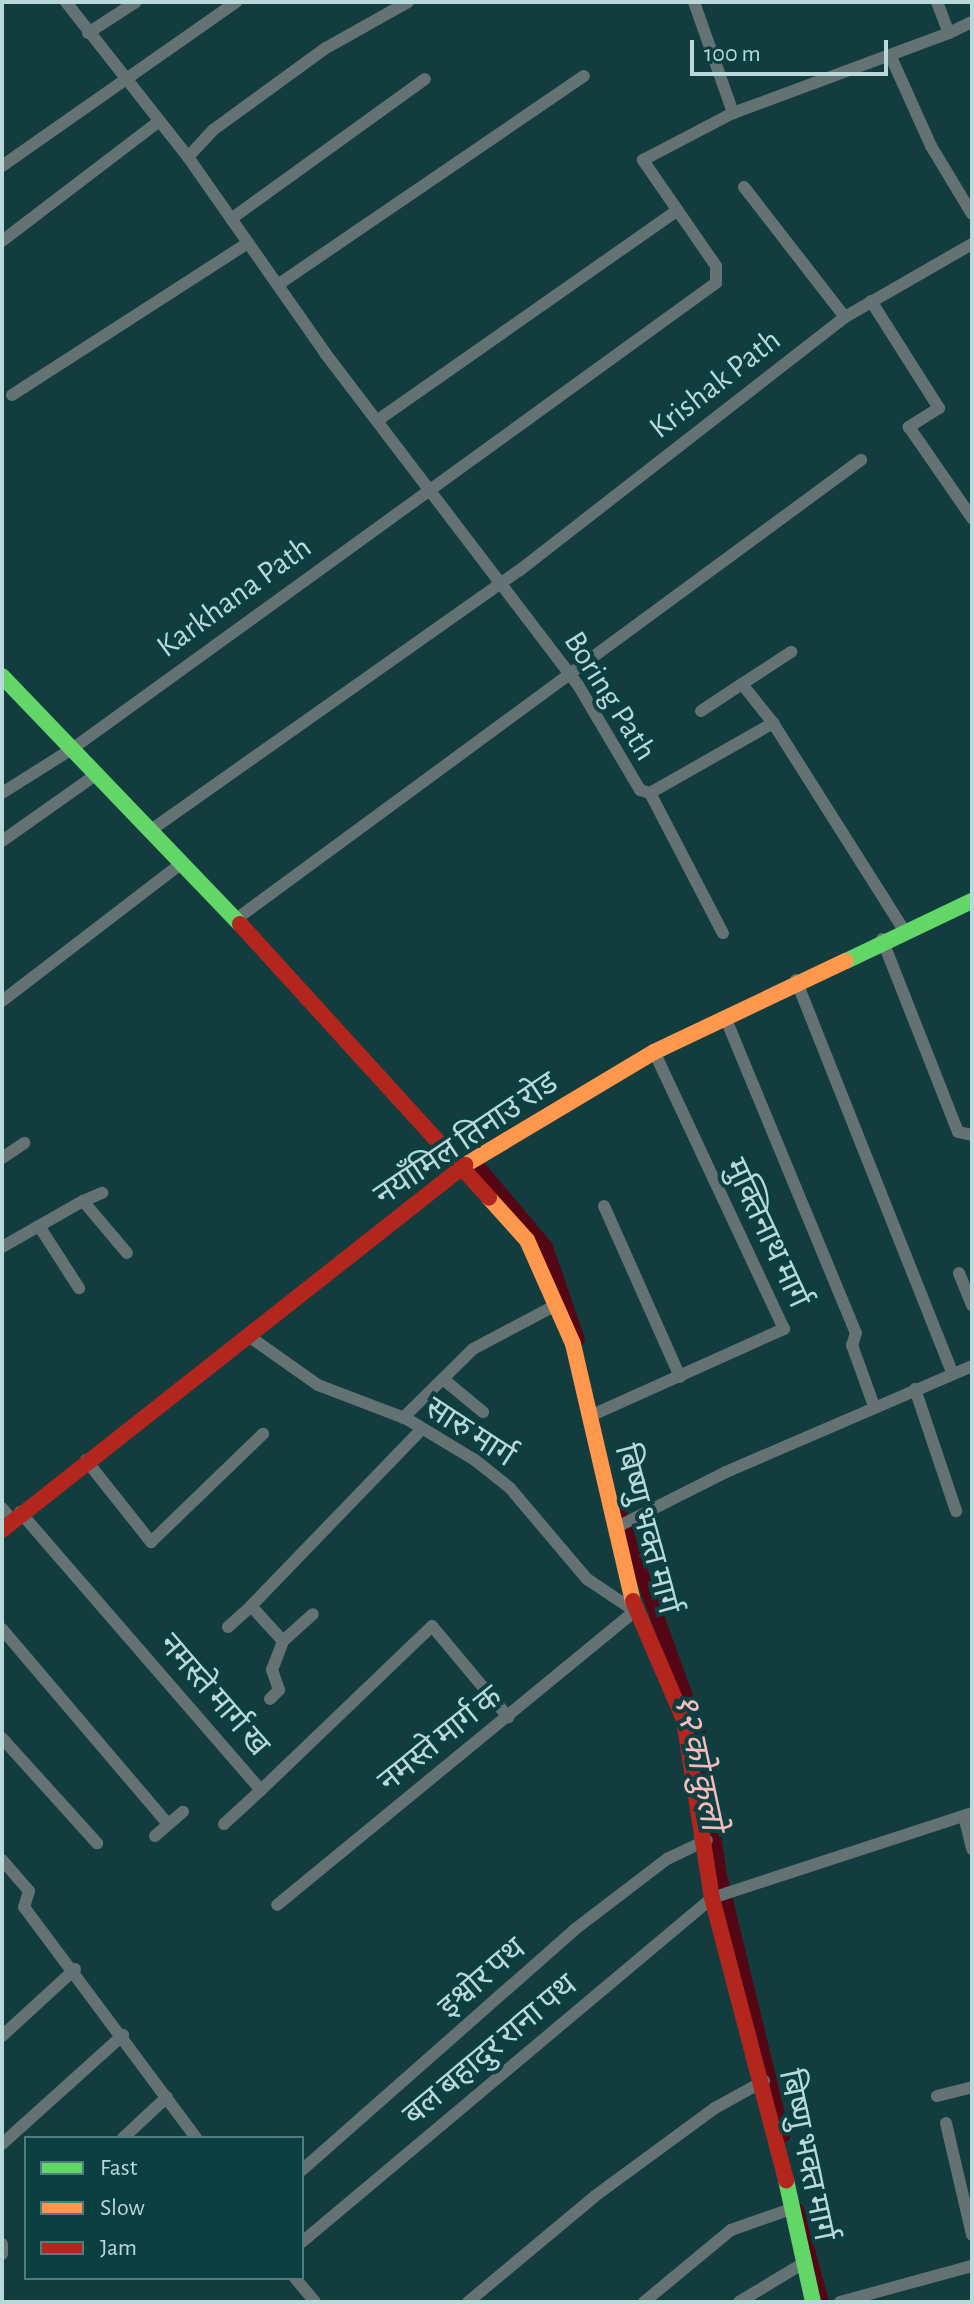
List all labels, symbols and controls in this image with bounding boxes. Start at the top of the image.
scale bar [694,24,892,74]
text: 100 m [704,42,761,66]
street label: Krishak Path [642,321,788,447]
street label: Karkhana Path [149,528,319,666]
street label: Boring Path [555,624,665,768]
street label: नयाँमिल तिनाउ रोड [367,1064,565,1214]
street label: मुक्तिनाथ मार्ग [716,1152,818,1314]
street label: सारु मार्ग [418,1389,522,1475]
street label: बिष्णु भक्त मार्ग [606,1440,688,1618]
street label: नमस्ते मार्ग ख [150,1626,278,1764]
street label: नमस्ते मार्ग क [370,1677,510,1801]
water label: १२ को कुलो [664,1690,732,1834]
street label: इश्वोर पथ [431,1930,533,2026]
street label: बल बहादुर राना पथ [395,1966,585,2134]
street label: बिष्णु भक्त मार्ग [770,2066,844,2244]
legend [24,2136,304,2280]
text: Fast [100,2156,137,2180]
text: Slow [100,2196,145,2220]
text: Jam [100,2236,137,2260]

